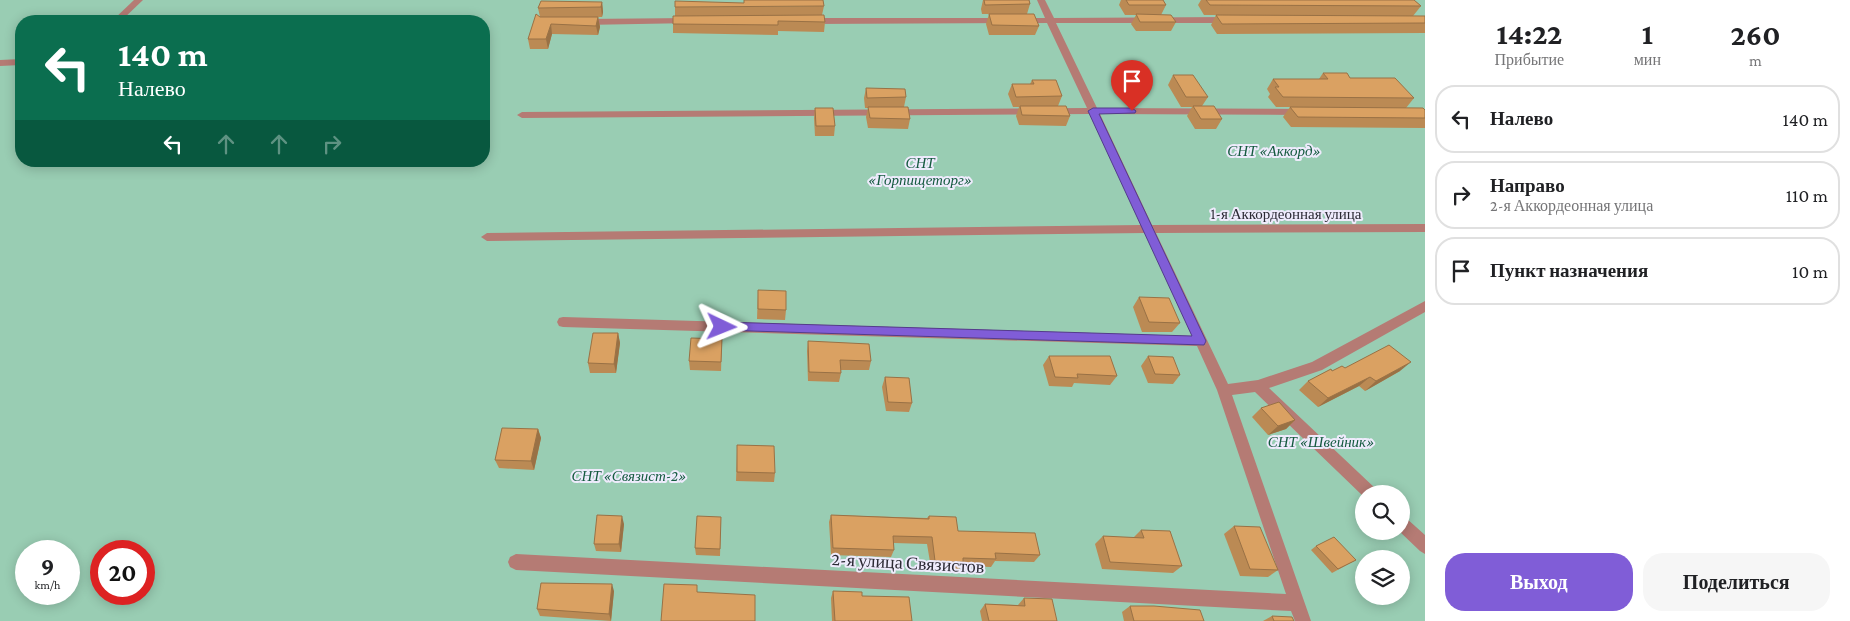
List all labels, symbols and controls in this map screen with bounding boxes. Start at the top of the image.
text: 14:22 [1496,17,1562,50]
text: 1 [1642,17,1653,50]
text: 260 [1731,18,1780,51]
icon: left [35,35,100,100]
text: 140 m [118,35,208,74]
text: Прибытие [1495,51,1564,68]
text: мин [1634,51,1661,68]
text: m [1749,52,1762,69]
pin [1111,60,1153,111]
icon: arrive [1118,67,1146,95]
text: Налево [118,76,186,101]
icon: left [1447,105,1475,133]
text: Налево [1490,108,1553,129]
text: 140 m [1782,109,1828,130]
icon: left [159,130,187,158]
icon: ahead [212,130,240,158]
icon: ahead [265,130,293,158]
icon: right [318,130,346,158]
park label: СНТ «Аккорд» [1227,143,1321,159]
park label: СНТ «Горпищеторг» [868,155,972,188]
text: Направо [1490,175,1565,196]
icon: right [1447,181,1475,209]
text: 110 m [1786,185,1828,206]
text: 2-я Аккордеонная улица [1490,197,1653,214]
street label: 1-я Аккордеонная улица [1211,206,1362,222]
icon: arrive [1447,257,1475,285]
text: Пункт назначения [1490,260,1648,281]
text: 10 m [1792,261,1828,282]
position arrow [695,300,747,352]
park label: СНТ «Швейник» [1268,434,1374,450]
park label: СНТ «Связист-2» [572,468,686,484]
map controls [1355,485,1410,605]
button: search [1355,485,1410,540]
speed limit sign: 20 [90,540,155,605]
street label: 2-я улица Связистов [831,549,985,577]
button: layers [1355,550,1410,605]
text: 9 [41,553,54,580]
button: Выход [1445,553,1633,611]
button: Поделиться [1643,553,1830,611]
text: km/h [35,578,60,592]

